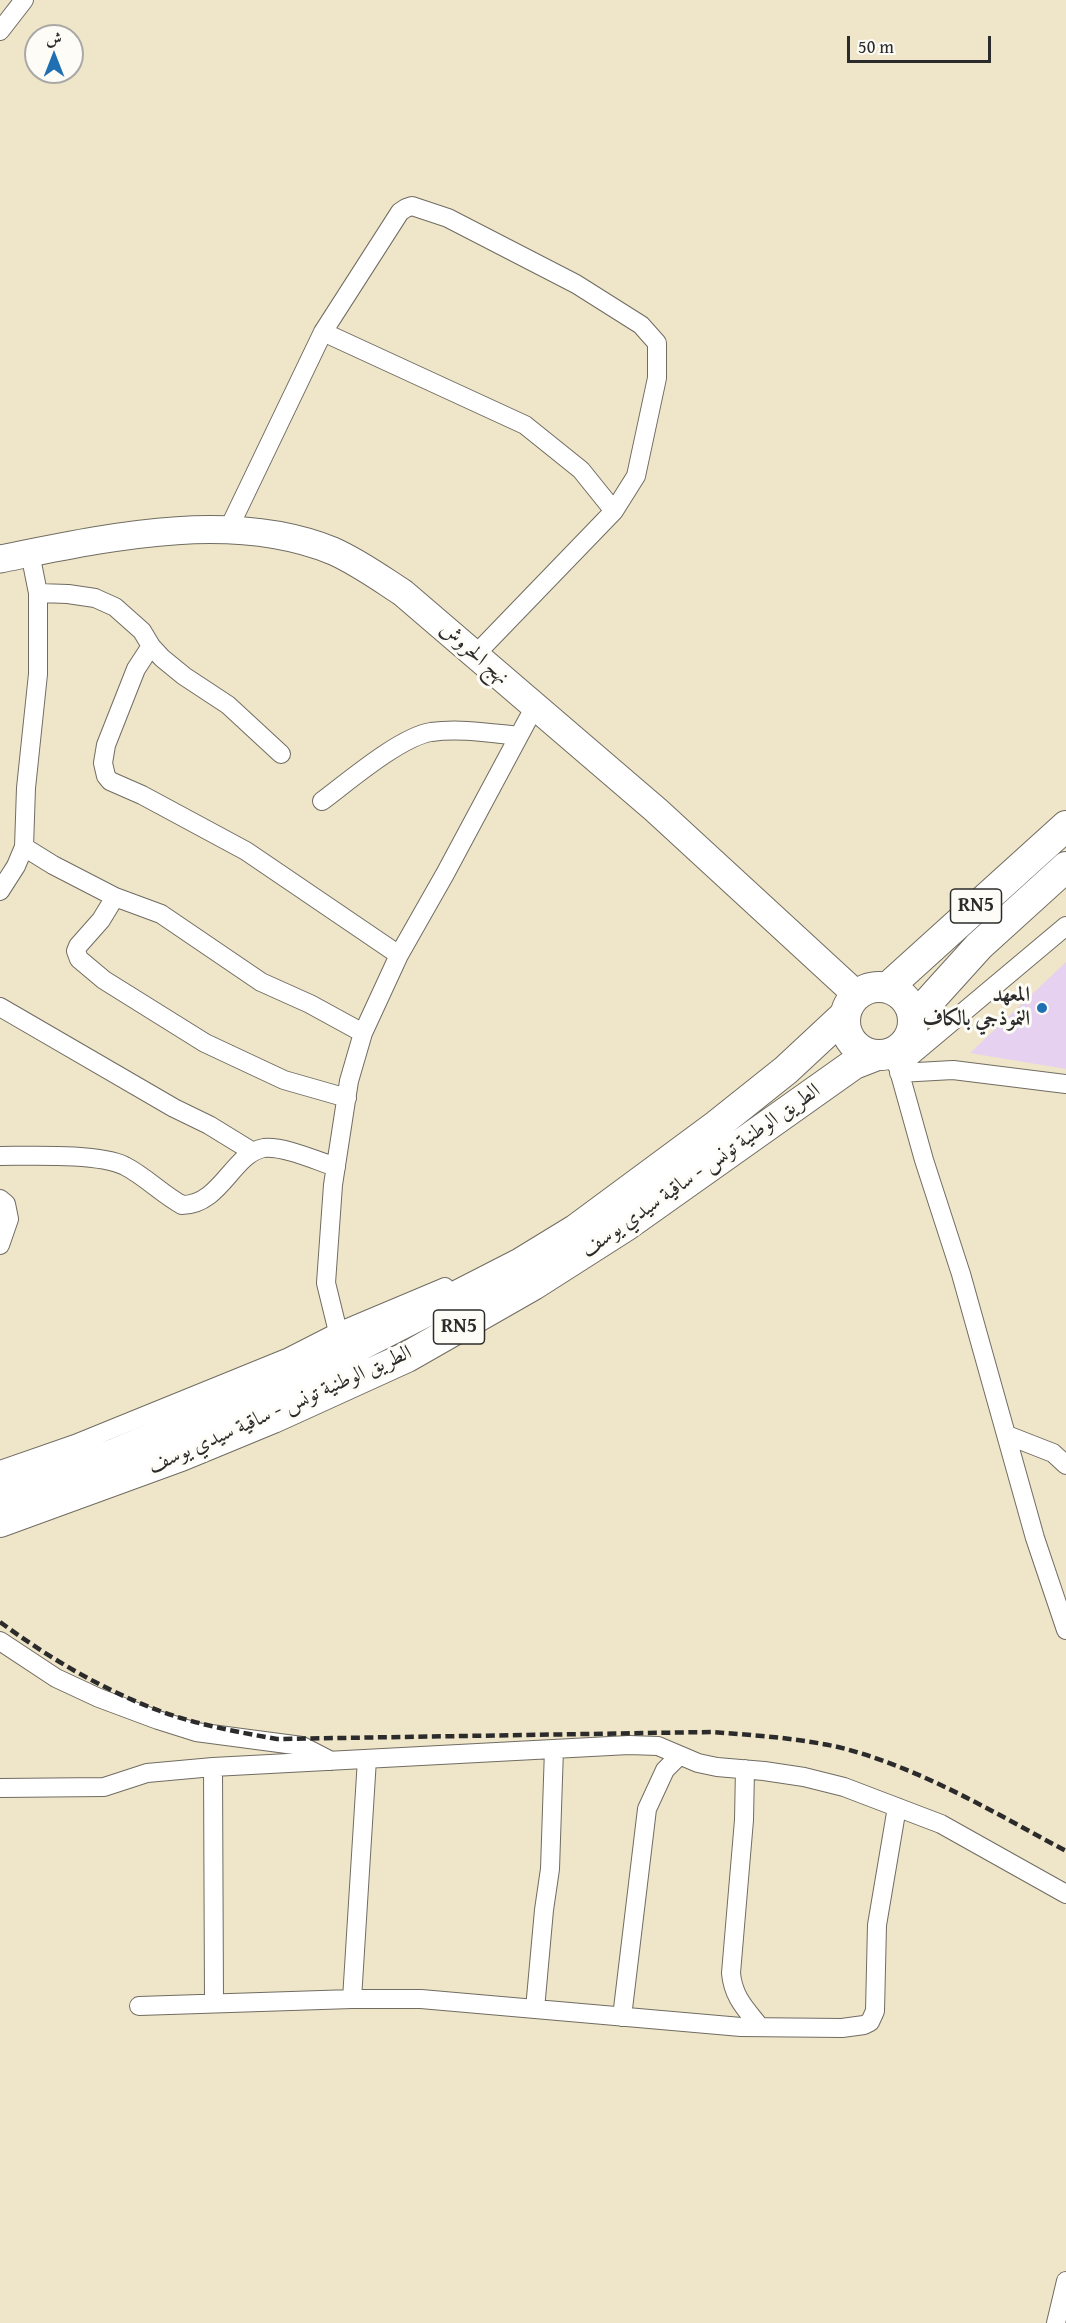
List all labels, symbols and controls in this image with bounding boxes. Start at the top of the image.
north arrow [24,24,84,84]
scale bar [850,24,994,62]
text: ش [46,26,62,50]
text: 50 m [858,33,894,60]
street label: نهج الحروش [434,617,514,691]
road number: RN5 [950,889,1002,923]
place label: المعهد النموذجي بالكاف [922,983,1030,1033]
marker: المعهد النموذجي بالكاف [1035,1001,1049,1015]
street label: الطريق الوطنية تونس - ساقية سيدي يوسف [577,1079,825,1263]
road number: RN5 [434,1310,484,1344]
street label: الطريق الوطنية تونس - ساقية سيدي يوسف [144,1340,416,1480]

